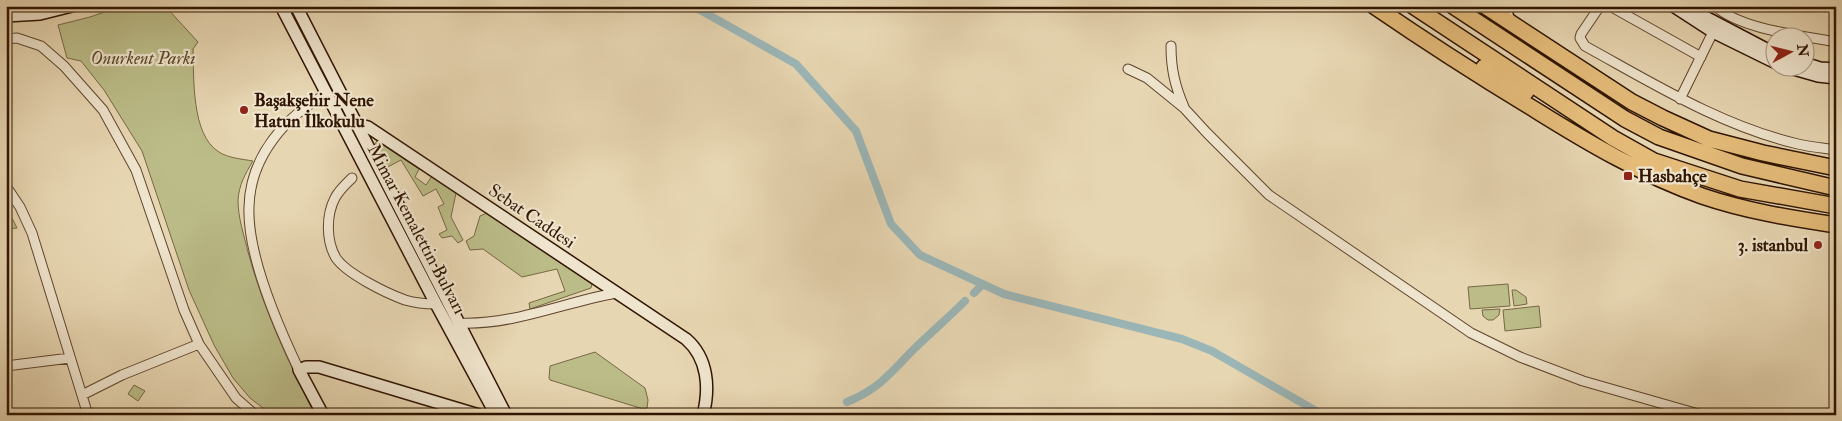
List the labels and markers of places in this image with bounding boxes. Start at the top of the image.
place label: Başakşehir Nene Hatun İlkokulu [254,89,374,133]
marker: Başakşehir Nene Hatun İlkokulu [238,104,250,116]
place label: Hasbahçe [1638,165,1707,188]
marker: Hasbahçe [1622,170,1634,182]
place label: 3. istanbul [1738,234,1808,257]
marker: 3. istanbul [1812,239,1824,251]

